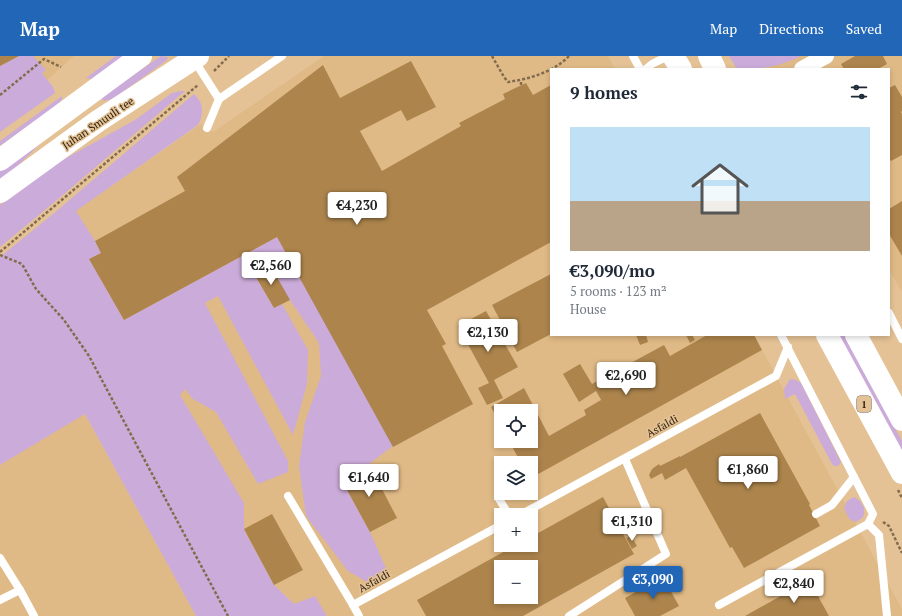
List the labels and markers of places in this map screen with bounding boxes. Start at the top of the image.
pin: €4,230 [324,192,390,226]
pin: €2,560 [238,252,304,286]
pin: €2,130 [455,319,521,353]
pin: €2,690 [593,362,659,396]
pin: €1,860 [715,456,781,490]
pin: €1,640 [336,464,402,498]
pin: €1,310 [599,508,665,542]
pin: €3,090 [620,566,686,600]
pin: €2,840 [761,570,827,604]

